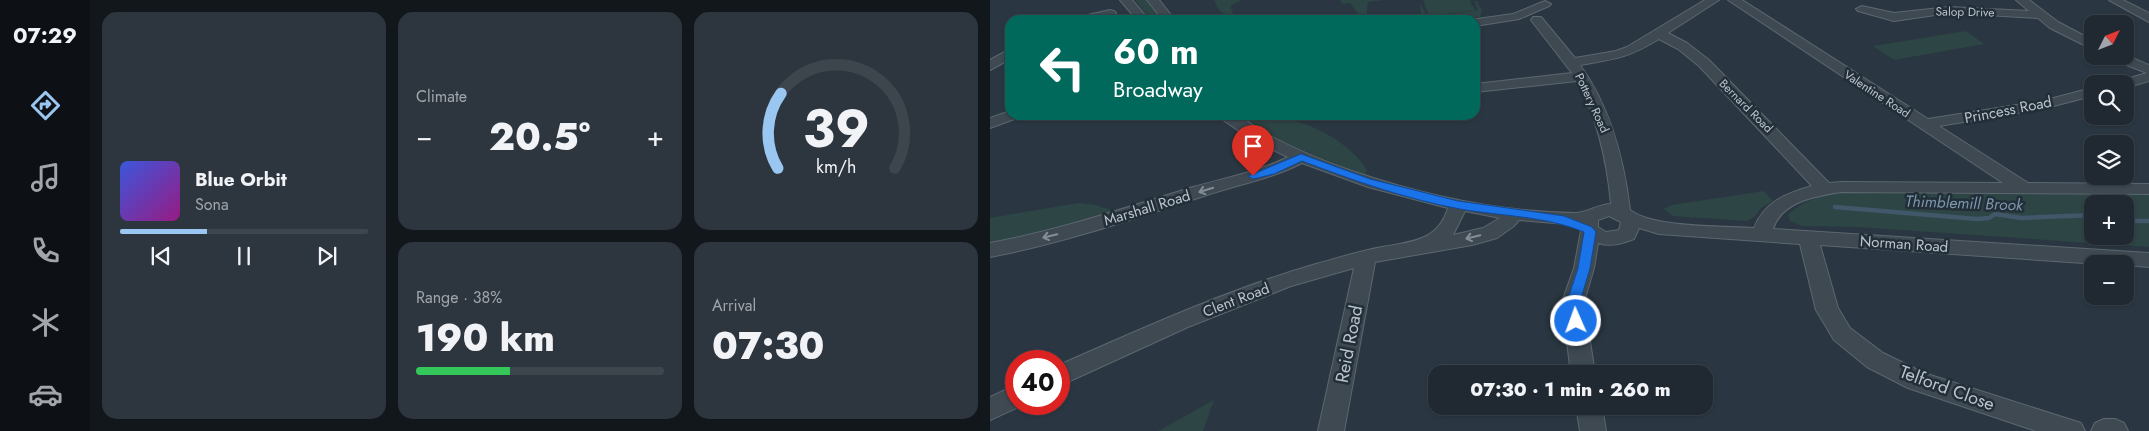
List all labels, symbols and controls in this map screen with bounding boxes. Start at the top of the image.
street label: Salop Drive [1935,2,1995,22]
north arrow [2084,15,2134,65]
map controls [2084,15,2134,305]
text: 07:29 [13,19,77,51]
text: 60 m [1113,27,1199,77]
icon: left [1030,35,1095,100]
street label: Valentine Road [1840,66,1914,122]
street label: Pottery Road [1570,70,1614,136]
text: Broadway [1113,73,1203,105]
street label: Bernard Road [1715,75,1777,137]
button: search [2084,75,2134,125]
text: Climate [416,85,467,108]
icon: directions [28,88,63,123]
text: 39 [802,91,870,167]
street label: Princess Road [1962,91,2054,129]
text: 20.5° [489,109,590,164]
text: − [416,116,433,157]
text: + [647,116,664,157]
pin [1232,125,1274,176]
icon: arrive [1239,132,1267,160]
button: layers [2084,135,2134,185]
text: km/h [816,154,856,180]
icon: music [28,160,63,195]
text: Blue Orbit [195,166,287,193]
street label: Marshall Road [1101,184,1193,232]
one-way arrow [1198,185,1214,195]
water label: Thimblemill Brook [1905,189,2024,217]
text: Sona [195,193,229,216]
button: + [2084,195,2134,245]
street label: Norman Road [1859,230,1949,258]
one-way arrow [1043,232,1059,241]
icon: phone [28,233,63,268]
one-way arrow [1465,233,1481,242]
icon: previous [147,242,175,270]
icon: pause [230,242,258,270]
icon: next [313,242,341,270]
button: − [2084,255,2134,305]
street label: Clent Road [1199,277,1273,323]
text: Range · 38% [416,286,502,309]
text: Arrival [712,294,756,317]
position arrow [1549,294,1601,346]
street label: Reid Road [1329,303,1369,385]
icon: climate [28,305,63,340]
text: 190 km [416,310,555,365]
text: 07:30 [712,318,824,373]
speed limit sign: 40 [1005,350,1070,415]
street label: Telford Close [1896,359,1998,417]
text: 07:30 · 1 min · 260 m [1470,376,1671,403]
icon: car [28,377,63,412]

